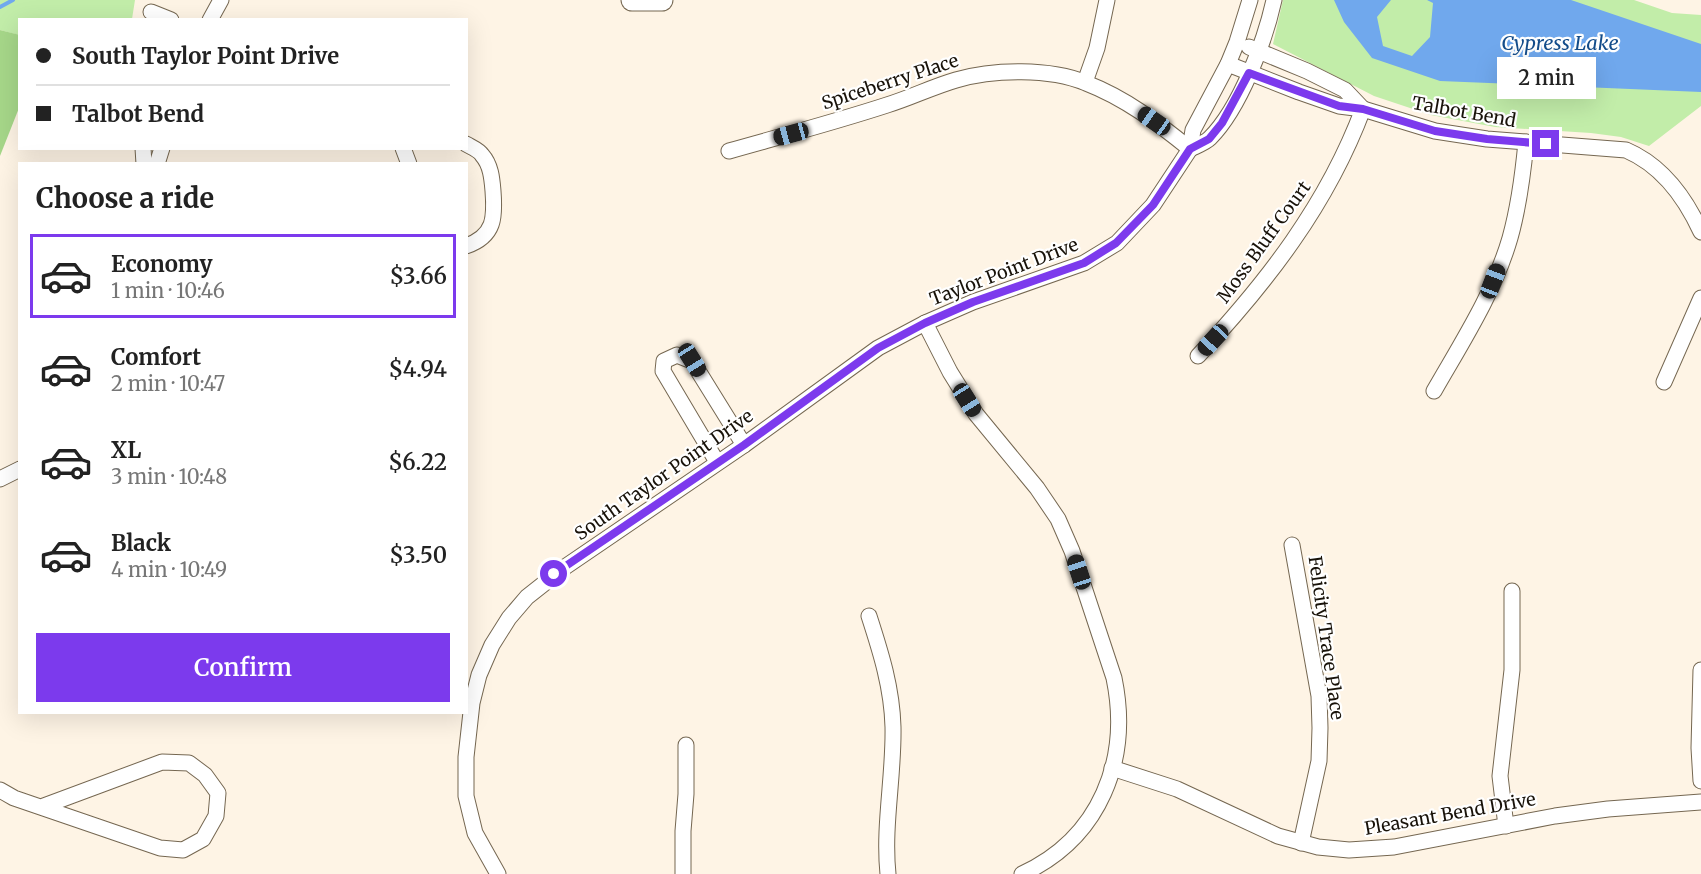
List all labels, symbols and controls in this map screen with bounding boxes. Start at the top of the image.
water label: Cypress Lake [1501,30,1619,55]
text: South Taylor Point Drive [72,42,339,70]
street label: Spiceberry Place [819,49,961,114]
callout: 2 min [1496,57,1596,99]
text: 2 min [1518,65,1575,90]
street label: Talbot Bend [1410,91,1518,132]
text: Talbot Bend [72,100,204,128]
car [1134,103,1174,139]
car [771,121,811,147]
route end [1532,130,1559,157]
street label: Moss Bluff Court [1212,176,1316,307]
text: Choose a ride [36,181,214,215]
street label: Taylor Point Drive [926,233,1081,310]
icon: car [39,249,93,303]
text: Economy [111,250,212,278]
car [1478,261,1508,301]
text: $3.66 [389,262,447,290]
text: 1 min · 10:46 [111,278,225,303]
car [1194,321,1232,359]
car [675,340,709,380]
icon: car [39,342,93,396]
text: Comfort [111,343,201,371]
text: $4.94 [389,355,447,383]
text: 2 min · 10:47 [111,371,225,396]
car [950,380,984,420]
street label: South Taylor Point Drive [570,404,757,545]
icon: car [39,435,93,489]
text: XL [111,436,141,464]
text: $6.22 [388,448,447,476]
text: 3 min · 10:48 [111,464,227,489]
icon: car [39,528,93,582]
text: Black [111,529,171,557]
text: $3.50 [389,541,447,569]
car [1065,552,1093,592]
street label: Felicity Trace Place [1304,555,1349,721]
text: 4 min · 10:49 [111,557,227,582]
route start [540,560,567,587]
button: Confirm [36,633,450,702]
street label: Pleasant Bend Drive [1363,787,1537,840]

